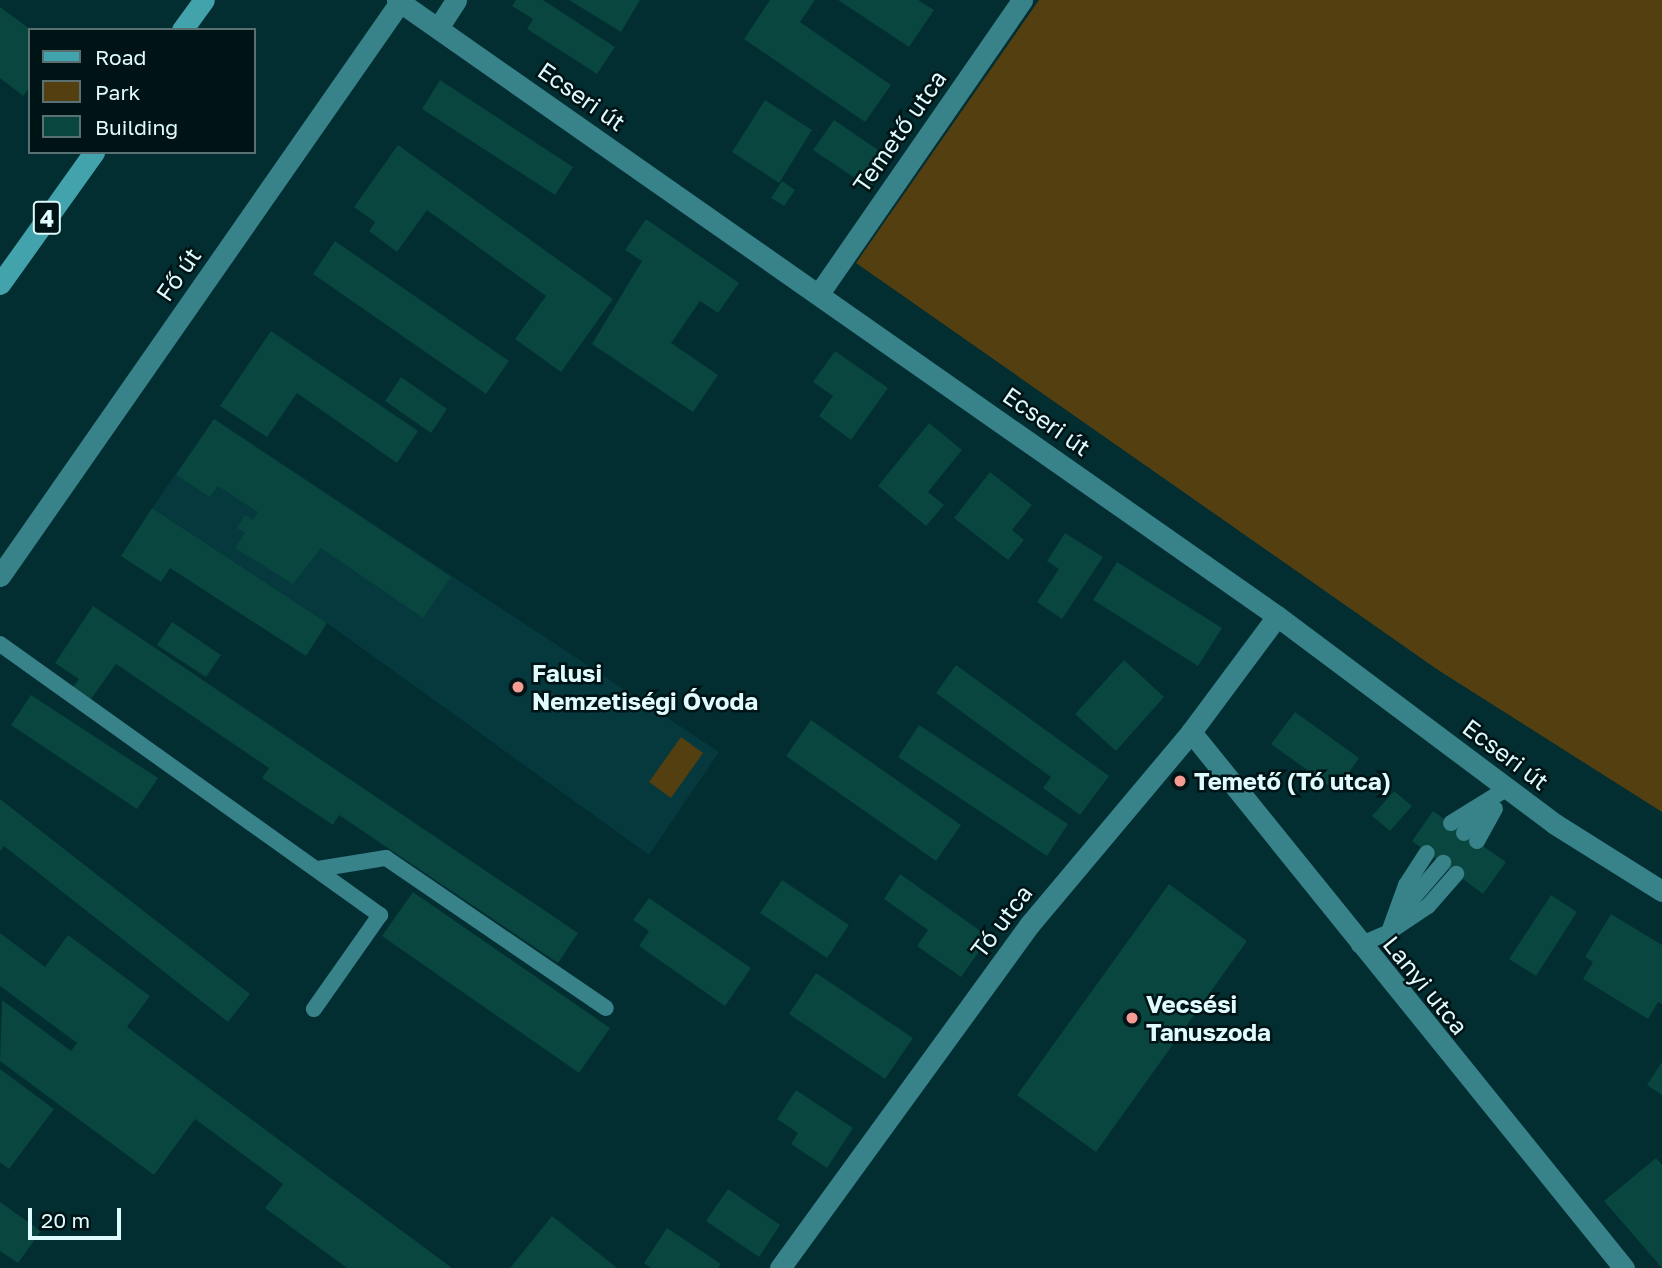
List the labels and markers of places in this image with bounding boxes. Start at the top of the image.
place label: Falusi Nemzetiségi Óvoda [532,659,758,715]
marker: Falusi Nemzetiségi Óvoda [510,679,526,695]
place label: Temető (Tó utca) [1194,767,1391,795]
marker: Temető (Tó utca) [1172,773,1188,789]
place label: Vecsési Tanuszoda [1146,990,1271,1046]
marker: Vecsési Tanuszoda [1124,1010,1140,1026]

